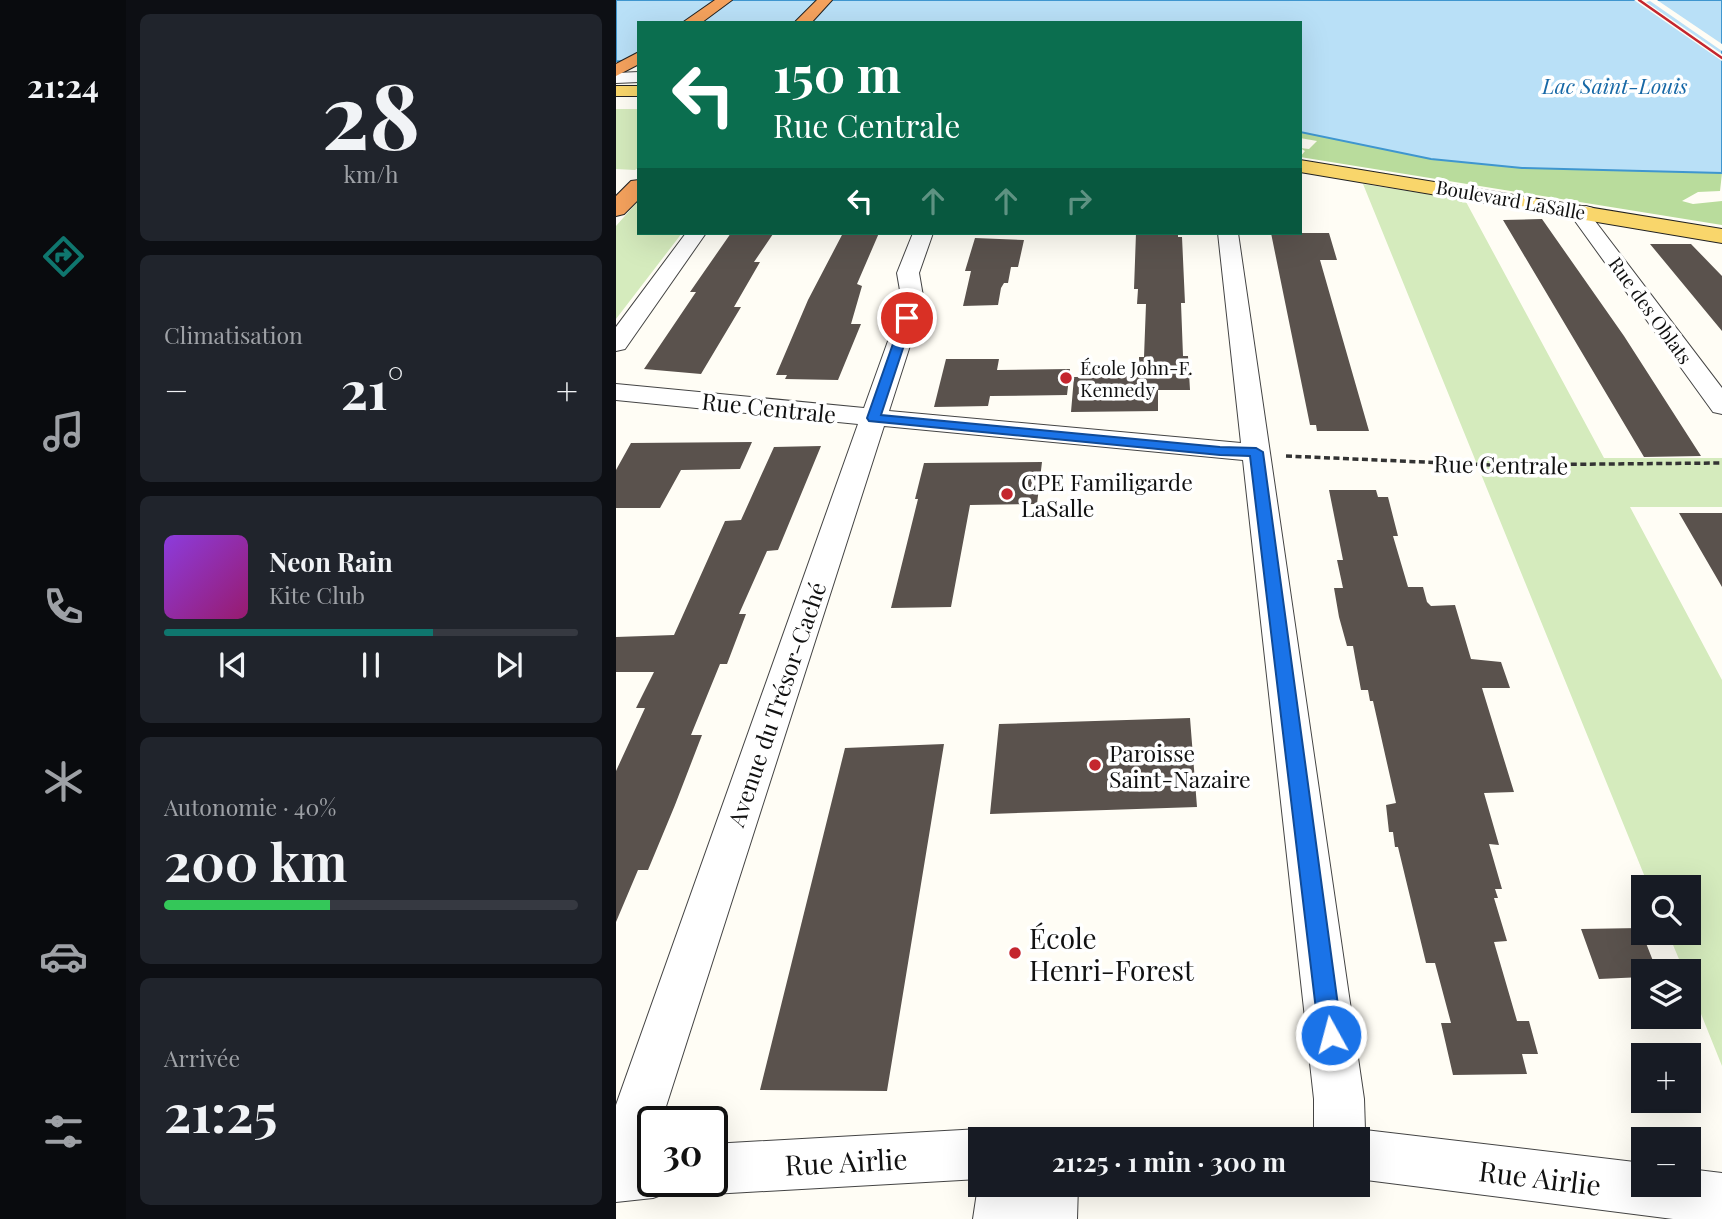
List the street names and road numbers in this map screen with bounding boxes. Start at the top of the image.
street label: Boulevard LaSalle [1434,173,1588,225]
street label: Rue des Oblats [1603,251,1699,369]
street label: Rue Centrale [700,385,838,429]
street label: Rue Centrale [1433,447,1569,481]
street label: Avenue du Trésor-Caché [719,578,832,831]
street label: Rue Airlie [784,1139,908,1183]
street label: Rue Airlie [1477,1151,1603,1203]

